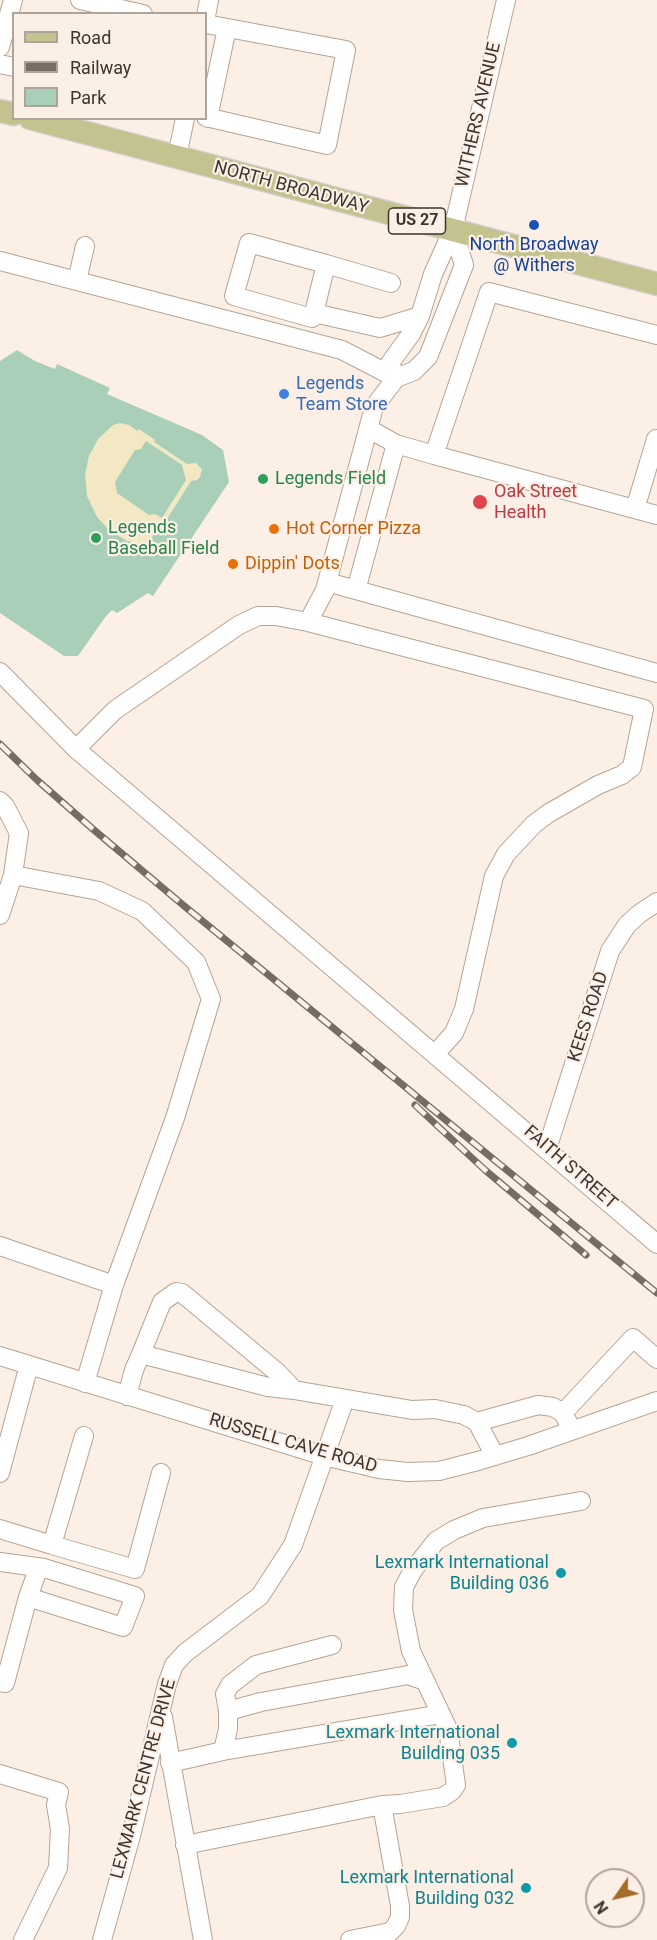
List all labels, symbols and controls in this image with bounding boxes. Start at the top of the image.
legend [12,12,207,120]
text: Road [70,27,111,48]
street label: WITHERS AVENUE [452,40,506,190]
text: Railway [70,57,131,78]
text: Park [70,87,106,108]
street label: NORTH BROADWAY [211,157,371,219]
road number: US 27 [388,208,446,234]
marker: North Broadway @ Withers [527,218,541,232]
place label: North Broadway @ Withers [470,234,598,276]
place label: Legends Team Store [296,373,388,416]
marker: Legends Team Store [277,387,291,401]
place label: Legends Field [275,468,386,490]
marker: Legends Field [256,472,270,486]
place label: Oak Street Health [494,481,577,524]
marker: Oak Street Health [471,493,489,511]
place label: Legends Baseball Field [108,517,219,560]
place label: Hot Corner Pizza [286,518,421,540]
marker: Hot Corner Pizza [267,522,281,536]
marker: Legends Baseball Field [89,531,103,545]
place label: Dippin' Dots [245,553,340,575]
marker: Dippin' Dots [226,557,240,571]
street label: KEES ROAD [564,969,614,1065]
street label: FAITH STREET [519,1122,621,1214]
street label: RUSSELL CAVE ROAD [206,1410,380,1478]
place label: Lexmark International Building 036 [375,1552,549,1594]
marker: Lexmark International Building 036 [554,1566,568,1580]
street label: LEXMARK CENTRE DRIVE [107,1677,181,1881]
place label: Lexmark International Building 035 [326,1722,500,1764]
marker: Lexmark International Building 035 [505,1736,519,1750]
place label: Lexmark International Building 032 [340,1867,514,1910]
north arrow [585,1868,645,1928]
marker: Lexmark International Building 032 [519,1881,533,1895]
text: N [590,1897,612,1917]

